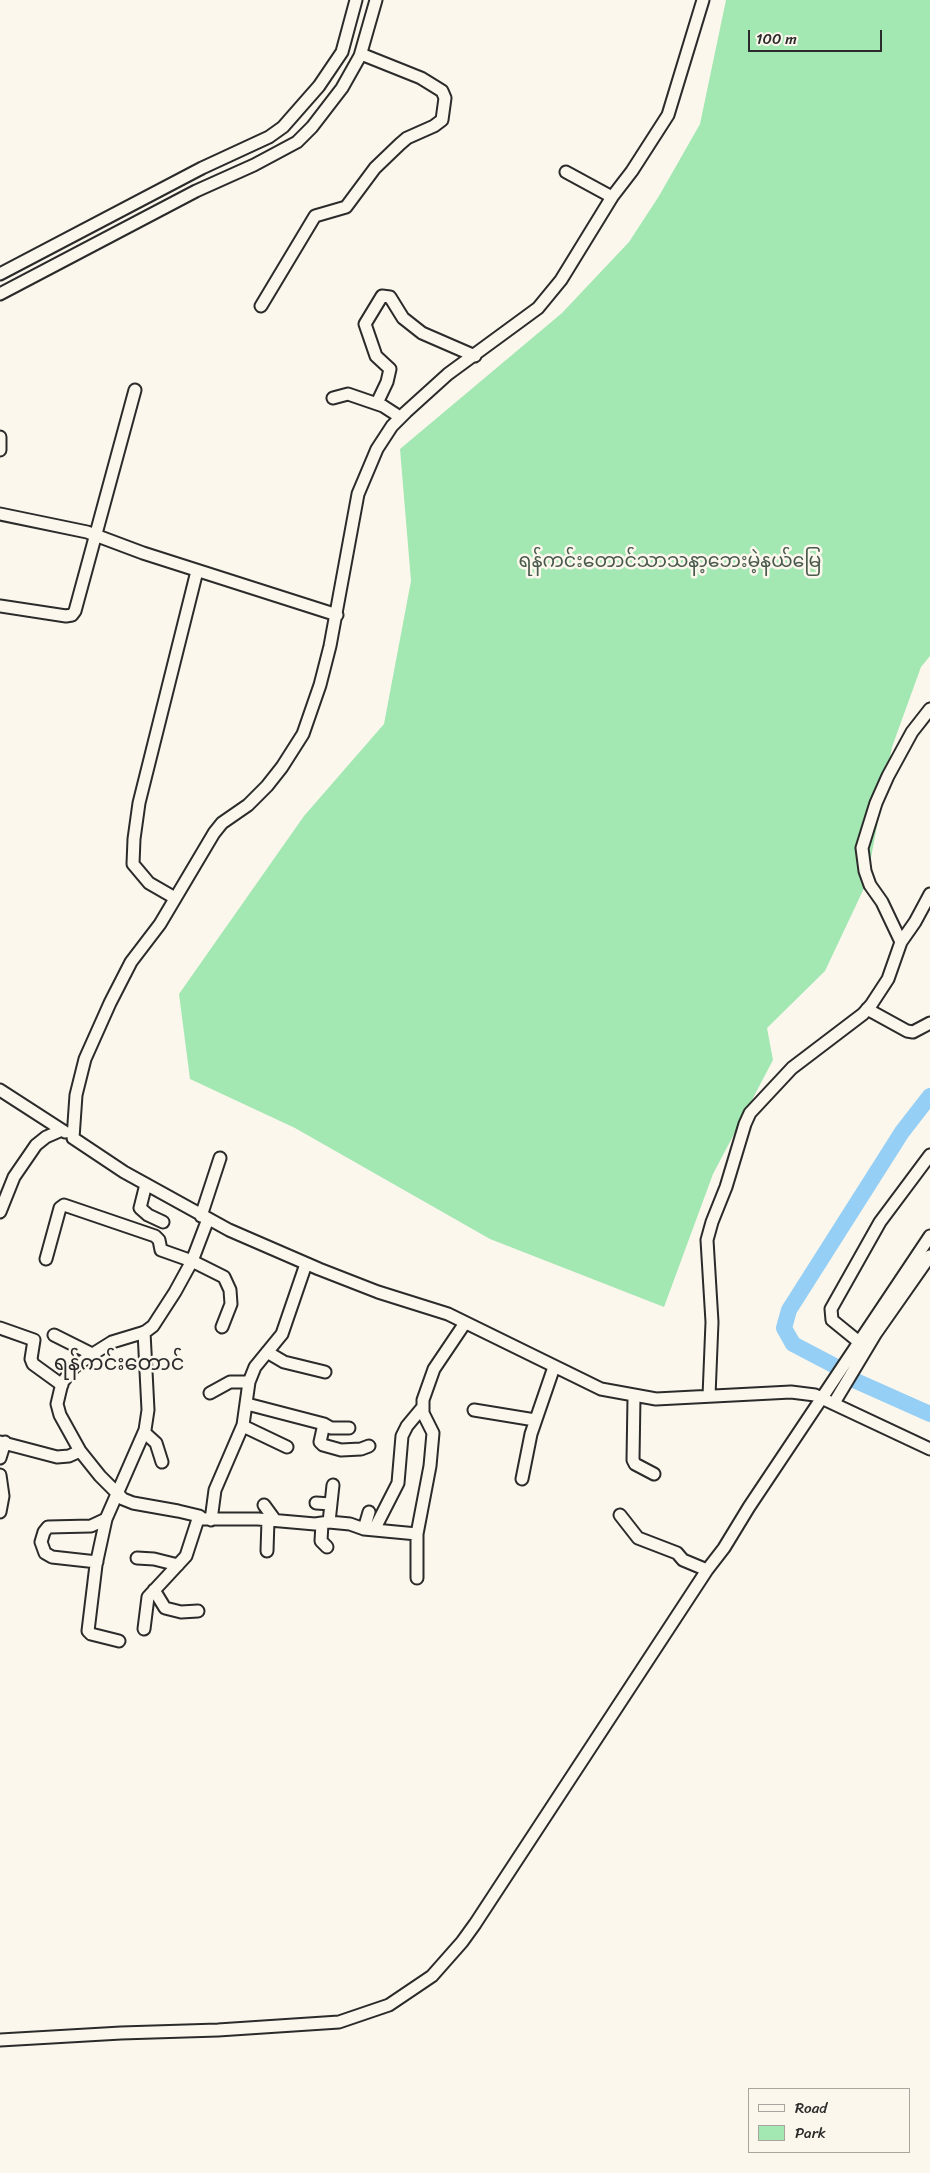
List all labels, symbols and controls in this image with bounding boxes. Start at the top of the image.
scale bar [750,20,884,52]
text: 100 m [756,26,797,52]
park label: ရန်ကင်းတောင်သာသနာ့ဘေးမဲ့နယ်မြေ [519,551,821,573]
district label: ရန်ကင်းတောင် [54,1352,184,1378]
legend [748,2088,910,2153]
text: Road [795,2095,827,2121]
text: Park [795,2120,826,2146]

